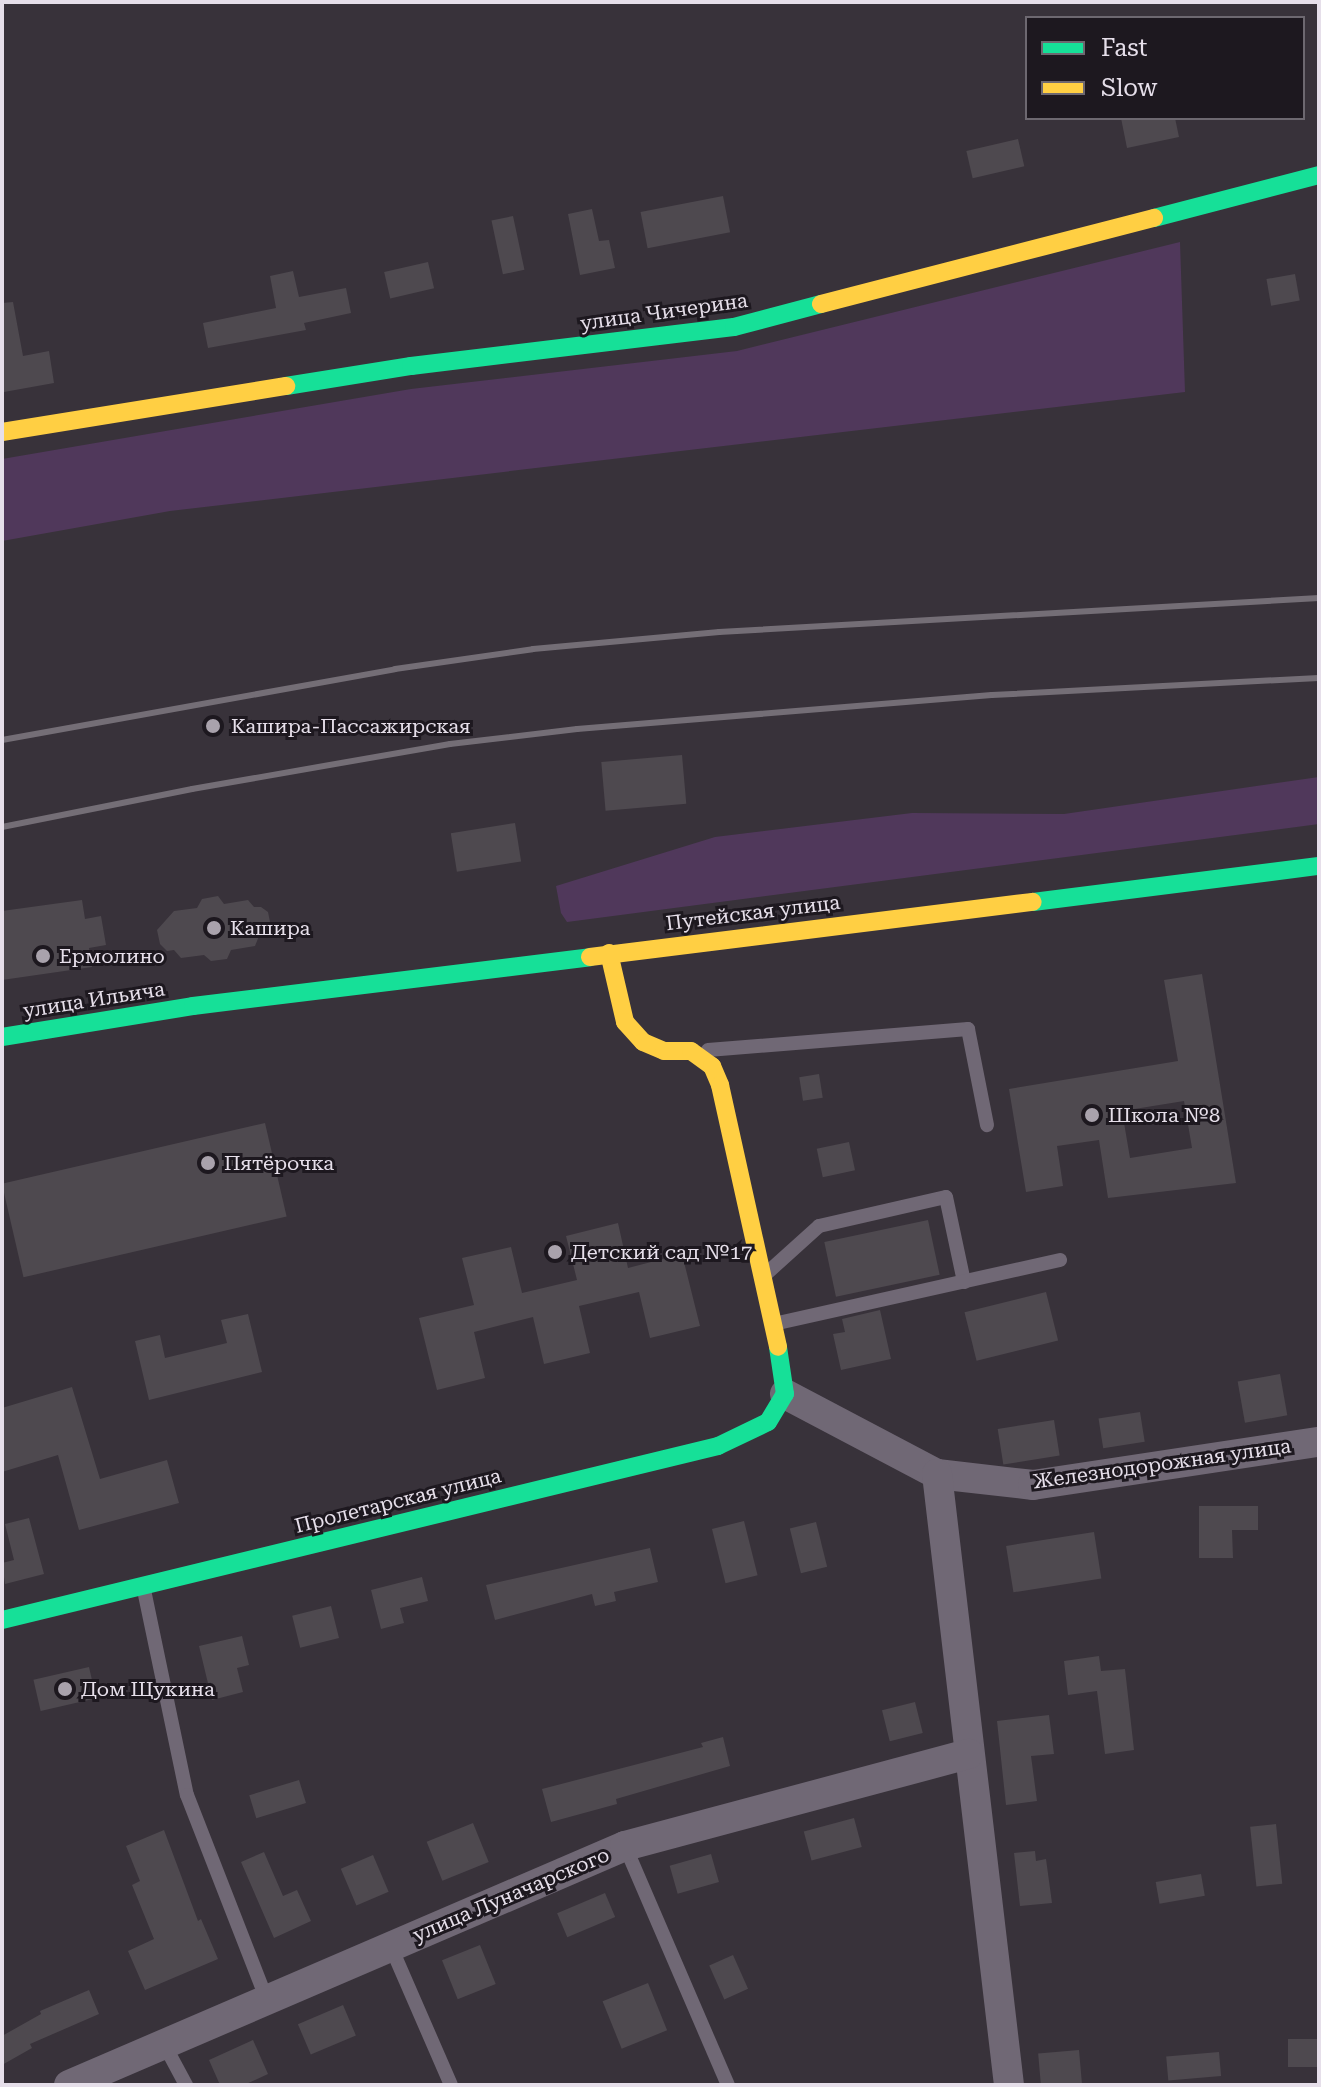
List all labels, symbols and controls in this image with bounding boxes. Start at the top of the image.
legend [1025,16,1305,120]
text: Fast [1101,34,1148,62]
text: Slow [1101,74,1157,102]
street label: улица Чичерина [579,288,749,336]
place label: Кашира-Пассажирская [231,714,471,738]
marker: Кашира-Пассажирская [202,715,224,737]
street label: Путейская улица [665,890,841,936]
place label: Кашира [230,916,310,940]
marker: Кашира [205,919,223,937]
place label: Ермолино [59,944,165,968]
marker: Ермолино [34,947,52,965]
street label: улица Ильича [21,977,167,1023]
place label: Школа №8 [1108,1103,1220,1127]
marker: Школа №8 [1083,1106,1101,1124]
place label: Пятёрочка [224,1151,334,1175]
marker: Пятёрочка [199,1154,217,1172]
place label: Детский сад №17 [571,1240,752,1264]
marker: Детский сад №17 [546,1243,564,1261]
street label: Железнодорожная улица [1031,1434,1293,1494]
street label: Пролетарская улица [292,1464,504,1538]
place label: Дом Щукина [81,1677,215,1701]
marker: Дом Щукина [56,1680,74,1698]
street label: улица Луначарского [409,1843,613,1947]

